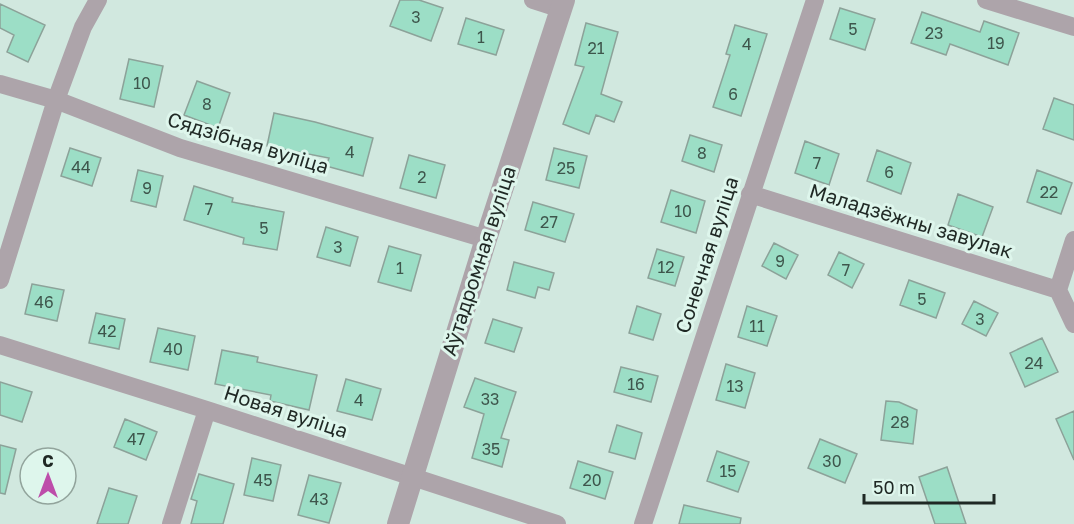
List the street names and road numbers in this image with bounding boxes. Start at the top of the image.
street label: Сядзібная вуліца [165,106,332,178]
street label: Аўтадромная вуліца [436,163,520,358]
street label: Сонечная вуліца [669,173,743,336]
street label: Маладзёжны завулак [807,178,1016,262]
street label: Новая вуліца [221,380,351,442]

